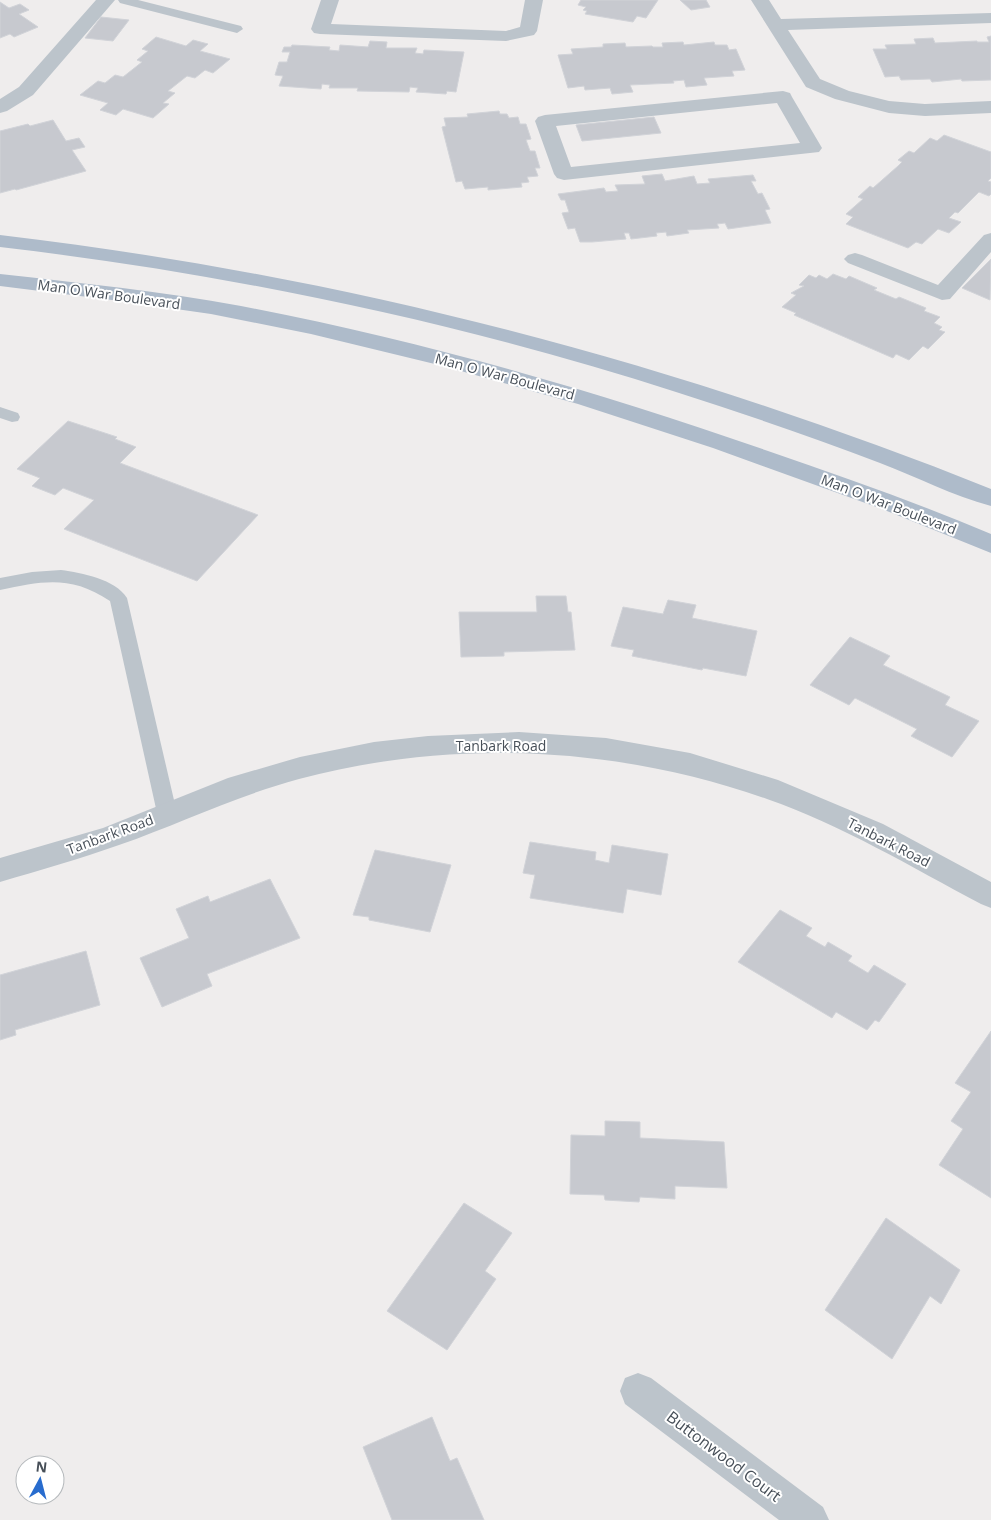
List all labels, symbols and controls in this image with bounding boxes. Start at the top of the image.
street label: Man O War Boulevard [37,275,181,313]
street label: Man O War Boulevard [433,348,577,404]
street label: Man O War Boulevard [819,469,959,539]
street label: Tanbark Road [456,736,546,755]
street label: Tanbark Road [64,810,156,858]
street label: Tanbark Road [844,813,934,871]
street label: Buttonwood Court [662,1406,786,1507]
north arrow [15,1455,65,1505]
text: N [35,1456,48,1477]

